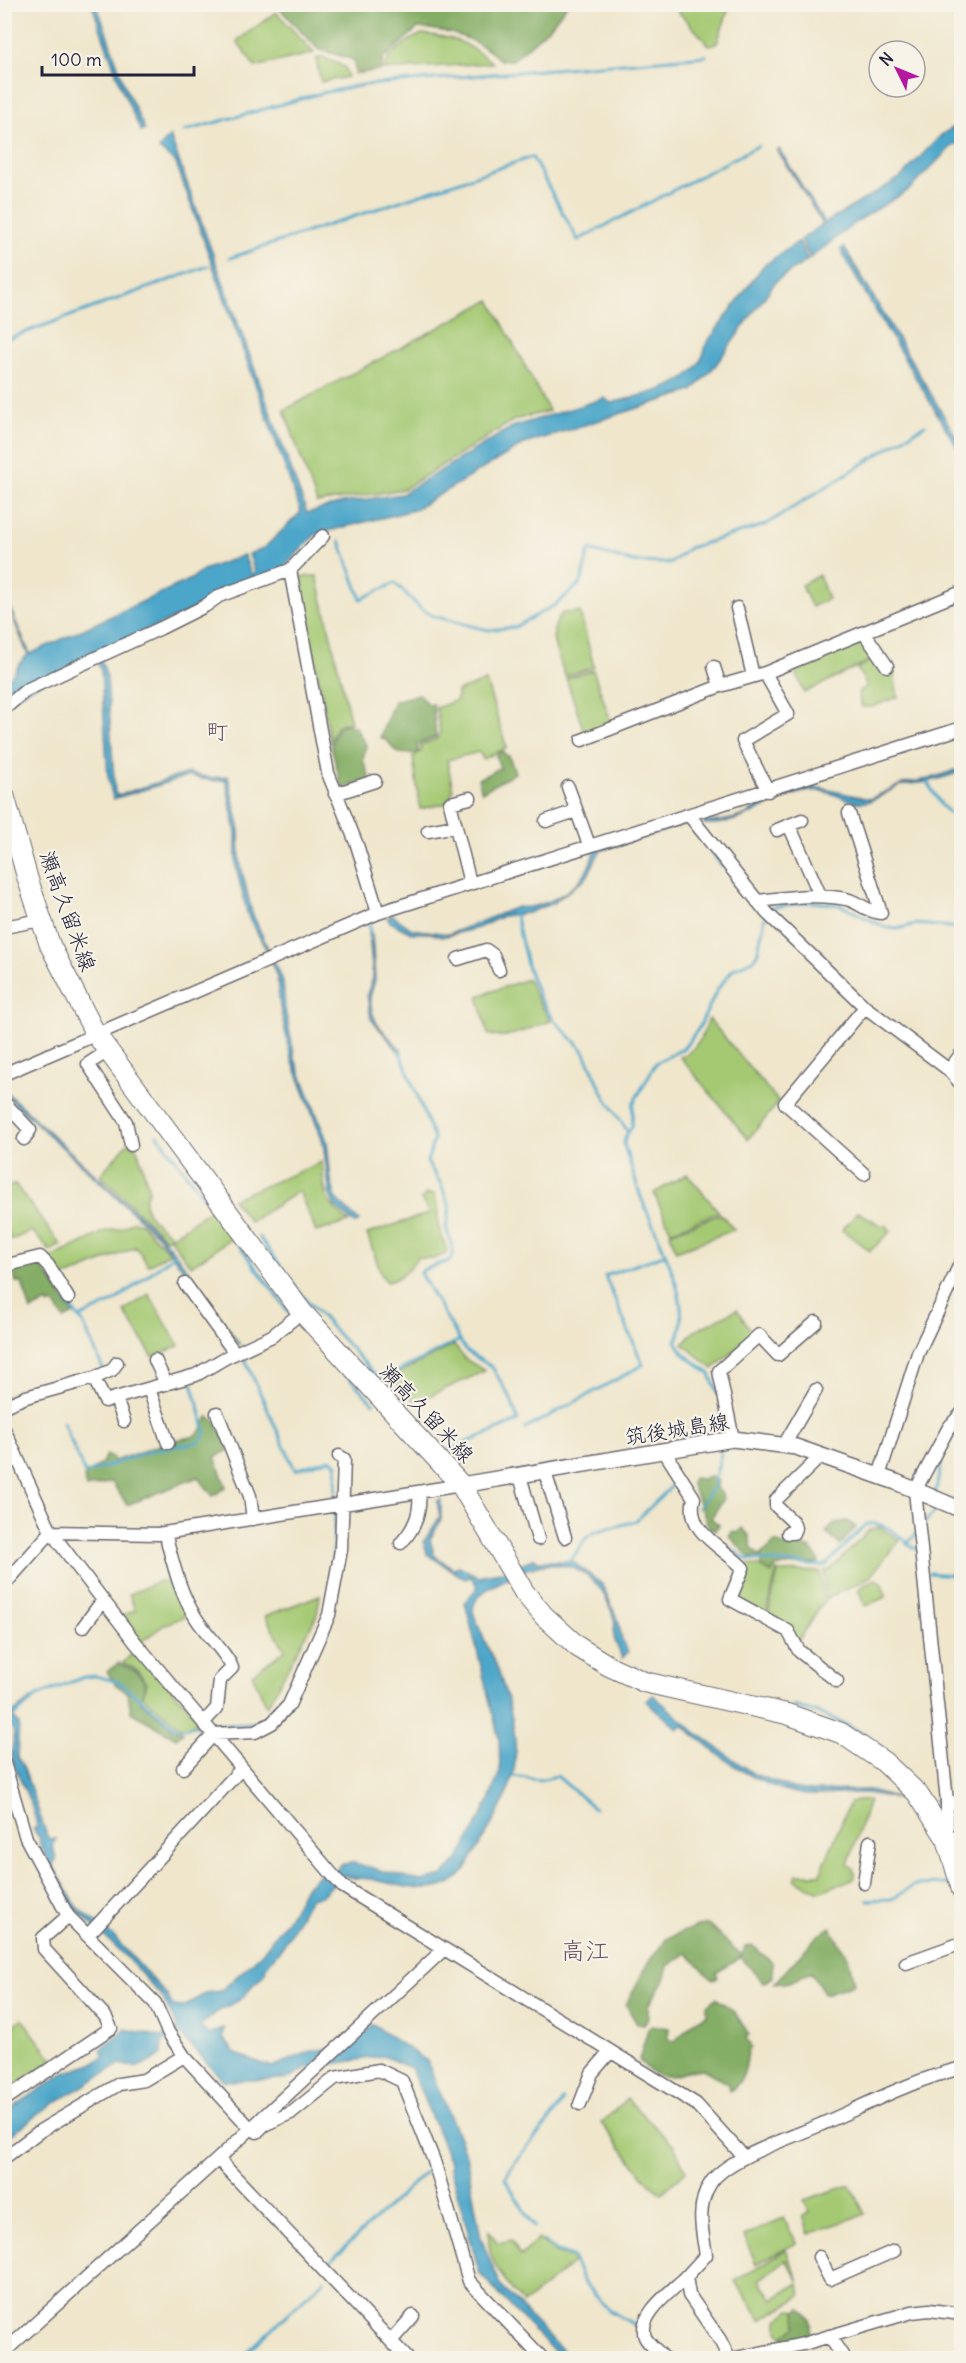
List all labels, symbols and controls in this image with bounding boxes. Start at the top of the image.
scale bar [42,39,194,77]
north arrow [867,39,927,99]
text: 100 m [51,48,102,71]
text: N [875,48,897,70]
district label: 町 [206,717,228,745]
street label: 瀬高久留米線 [34,847,102,975]
street label: 瀬高久留米線 [374,1358,480,1468]
street label: 筑後城島線 [623,1407,731,1451]
district label: 高江 [561,1935,609,1965]

